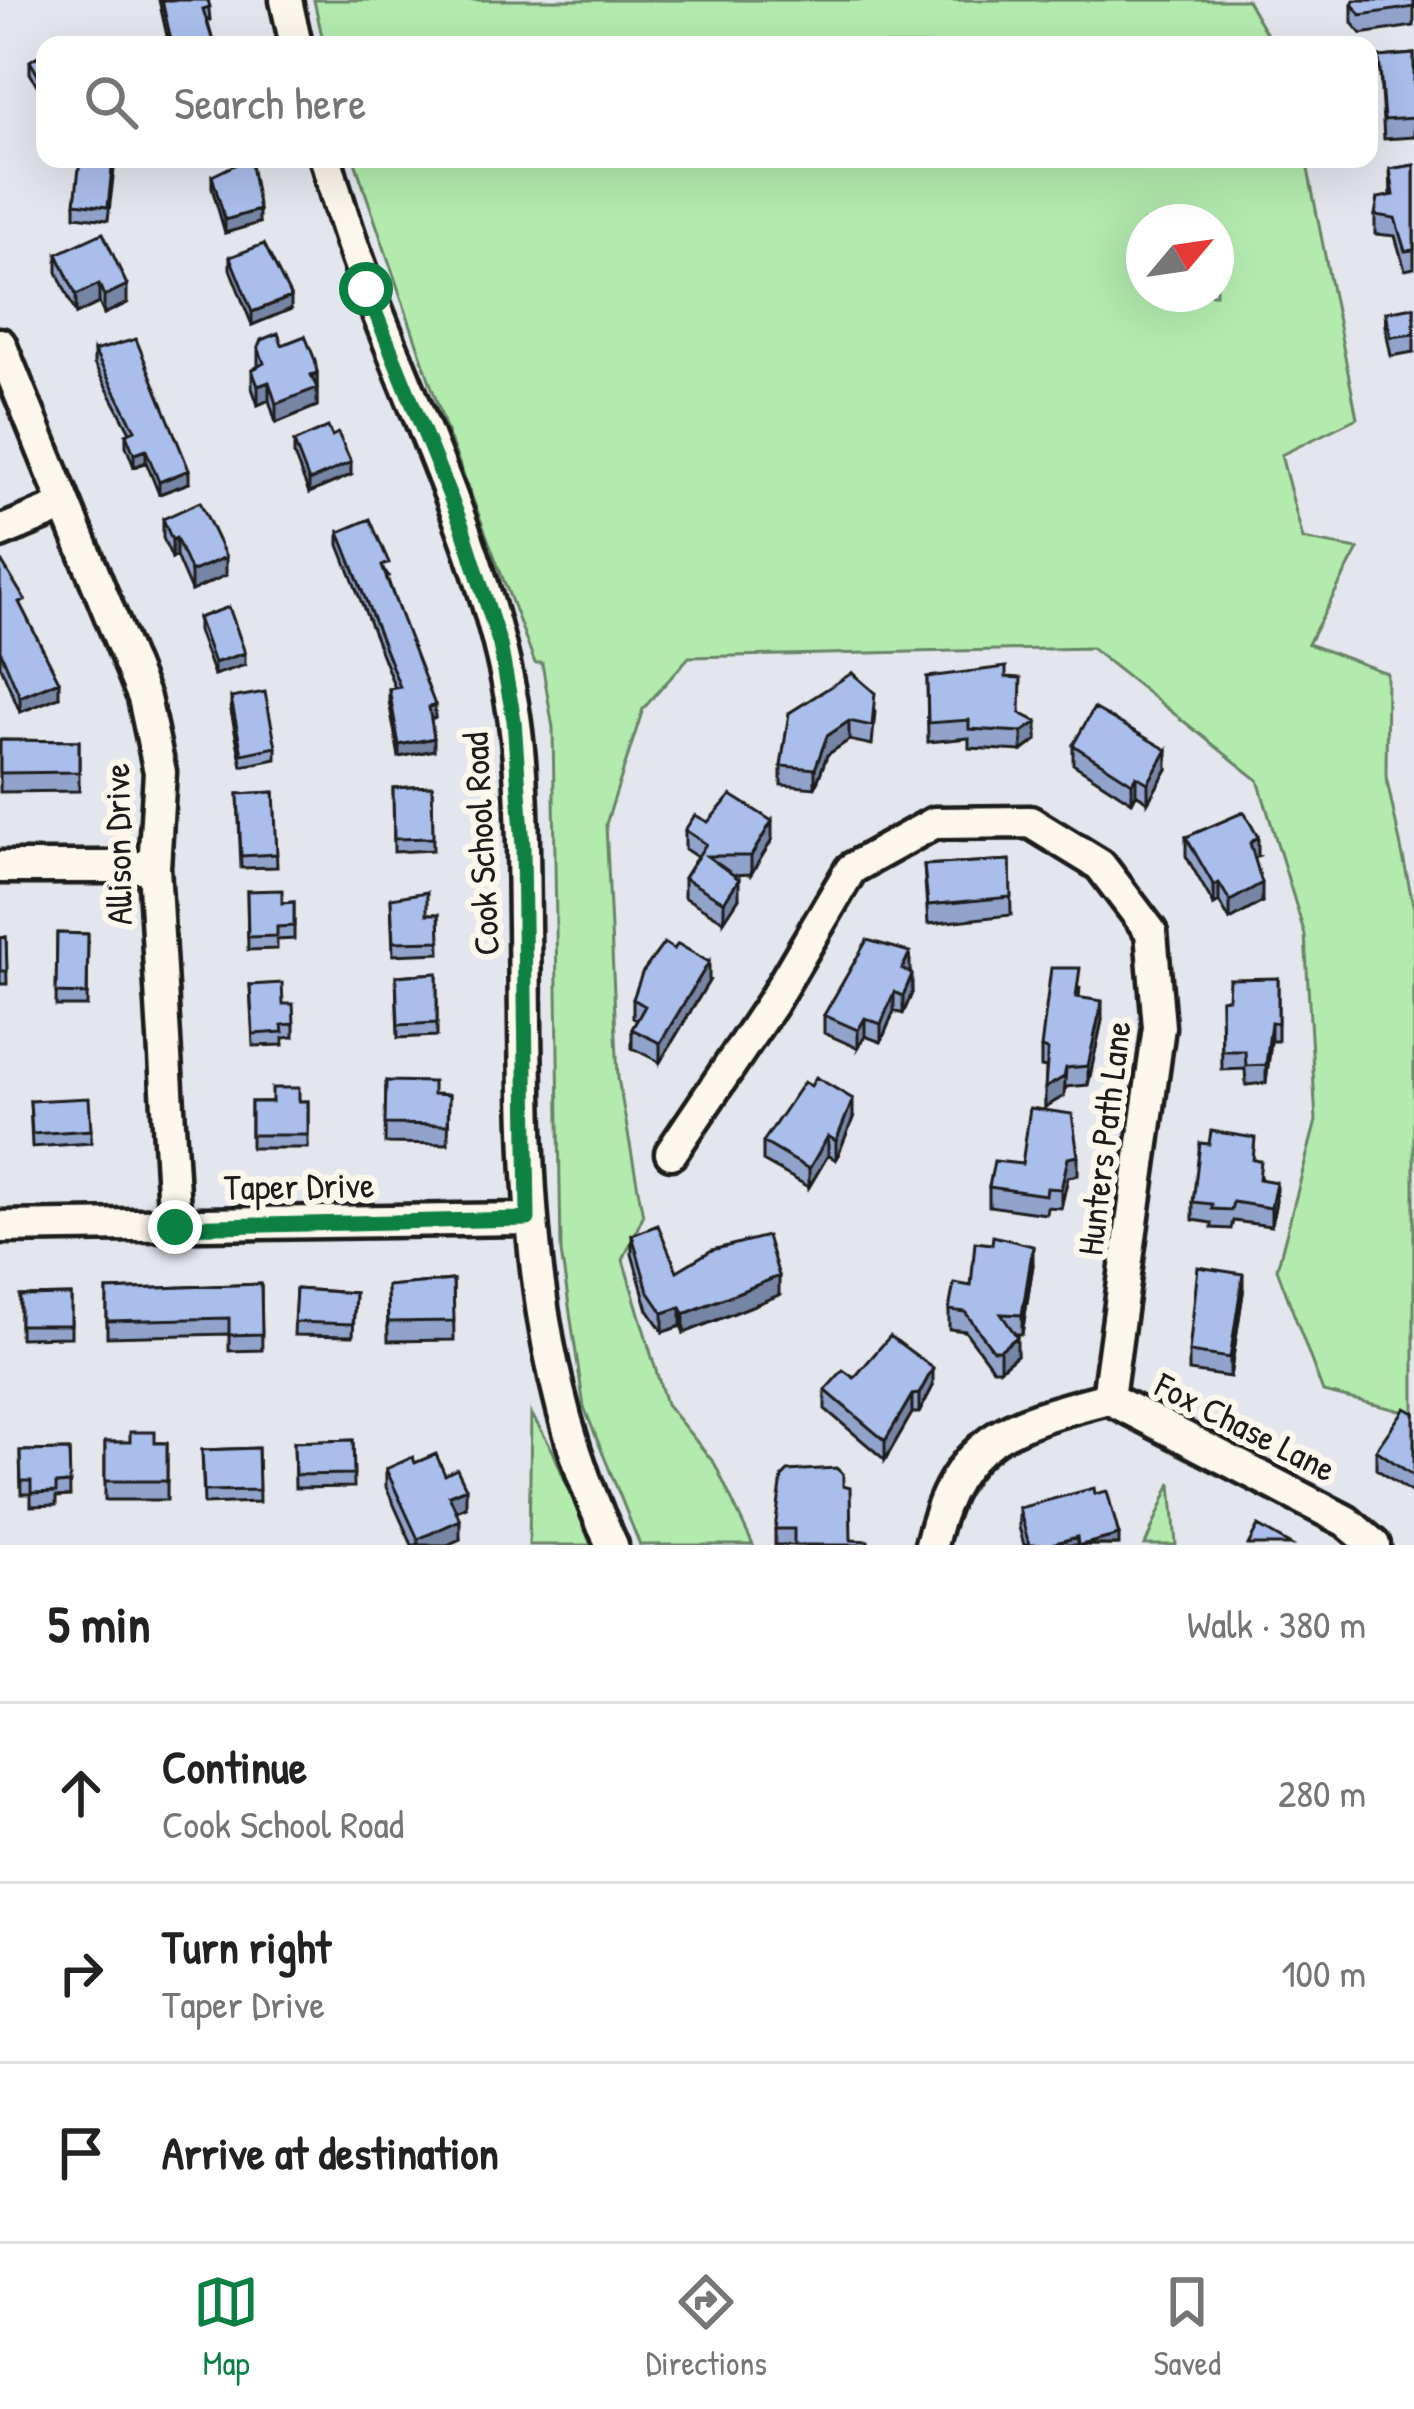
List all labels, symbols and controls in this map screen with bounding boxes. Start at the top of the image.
search box [36,36,1378,168]
icon: search [78,69,144,135]
text: Search here [174,72,366,133]
north arrow [1126,204,1234,312]
route start [339,262,393,316]
street label: Cook School Road [450,731,510,957]
street label: Allison Drive [91,763,143,925]
street label: Hunters Path Lane [1064,1018,1142,1258]
street label: Taper Drive [223,1159,375,1211]
route end [148,1200,202,1254]
street label: Fox Chase Lane [1147,1359,1344,1492]
text: 5 min [48,1589,150,1658]
text: Walk · 380 m [1187,1597,1366,1650]
text: Continue [162,1736,307,1797]
icon: ahead [48,1760,114,1826]
text: 280 m [1278,1766,1366,1819]
text: Cook School Road [162,1797,404,1850]
text: Turn right [162,1916,331,1977]
icon: right [48,1940,114,2006]
text: 100 m [1281,1946,1366,1999]
text: Taper Drive [162,1977,325,2030]
icon: arrive [48,2120,114,2186]
text: Arrive at destination [162,2122,499,2183]
tab: Map [193,2269,259,2385]
tab: Directions [646,2269,767,2385]
tab: Saved [1153,2269,1221,2385]

